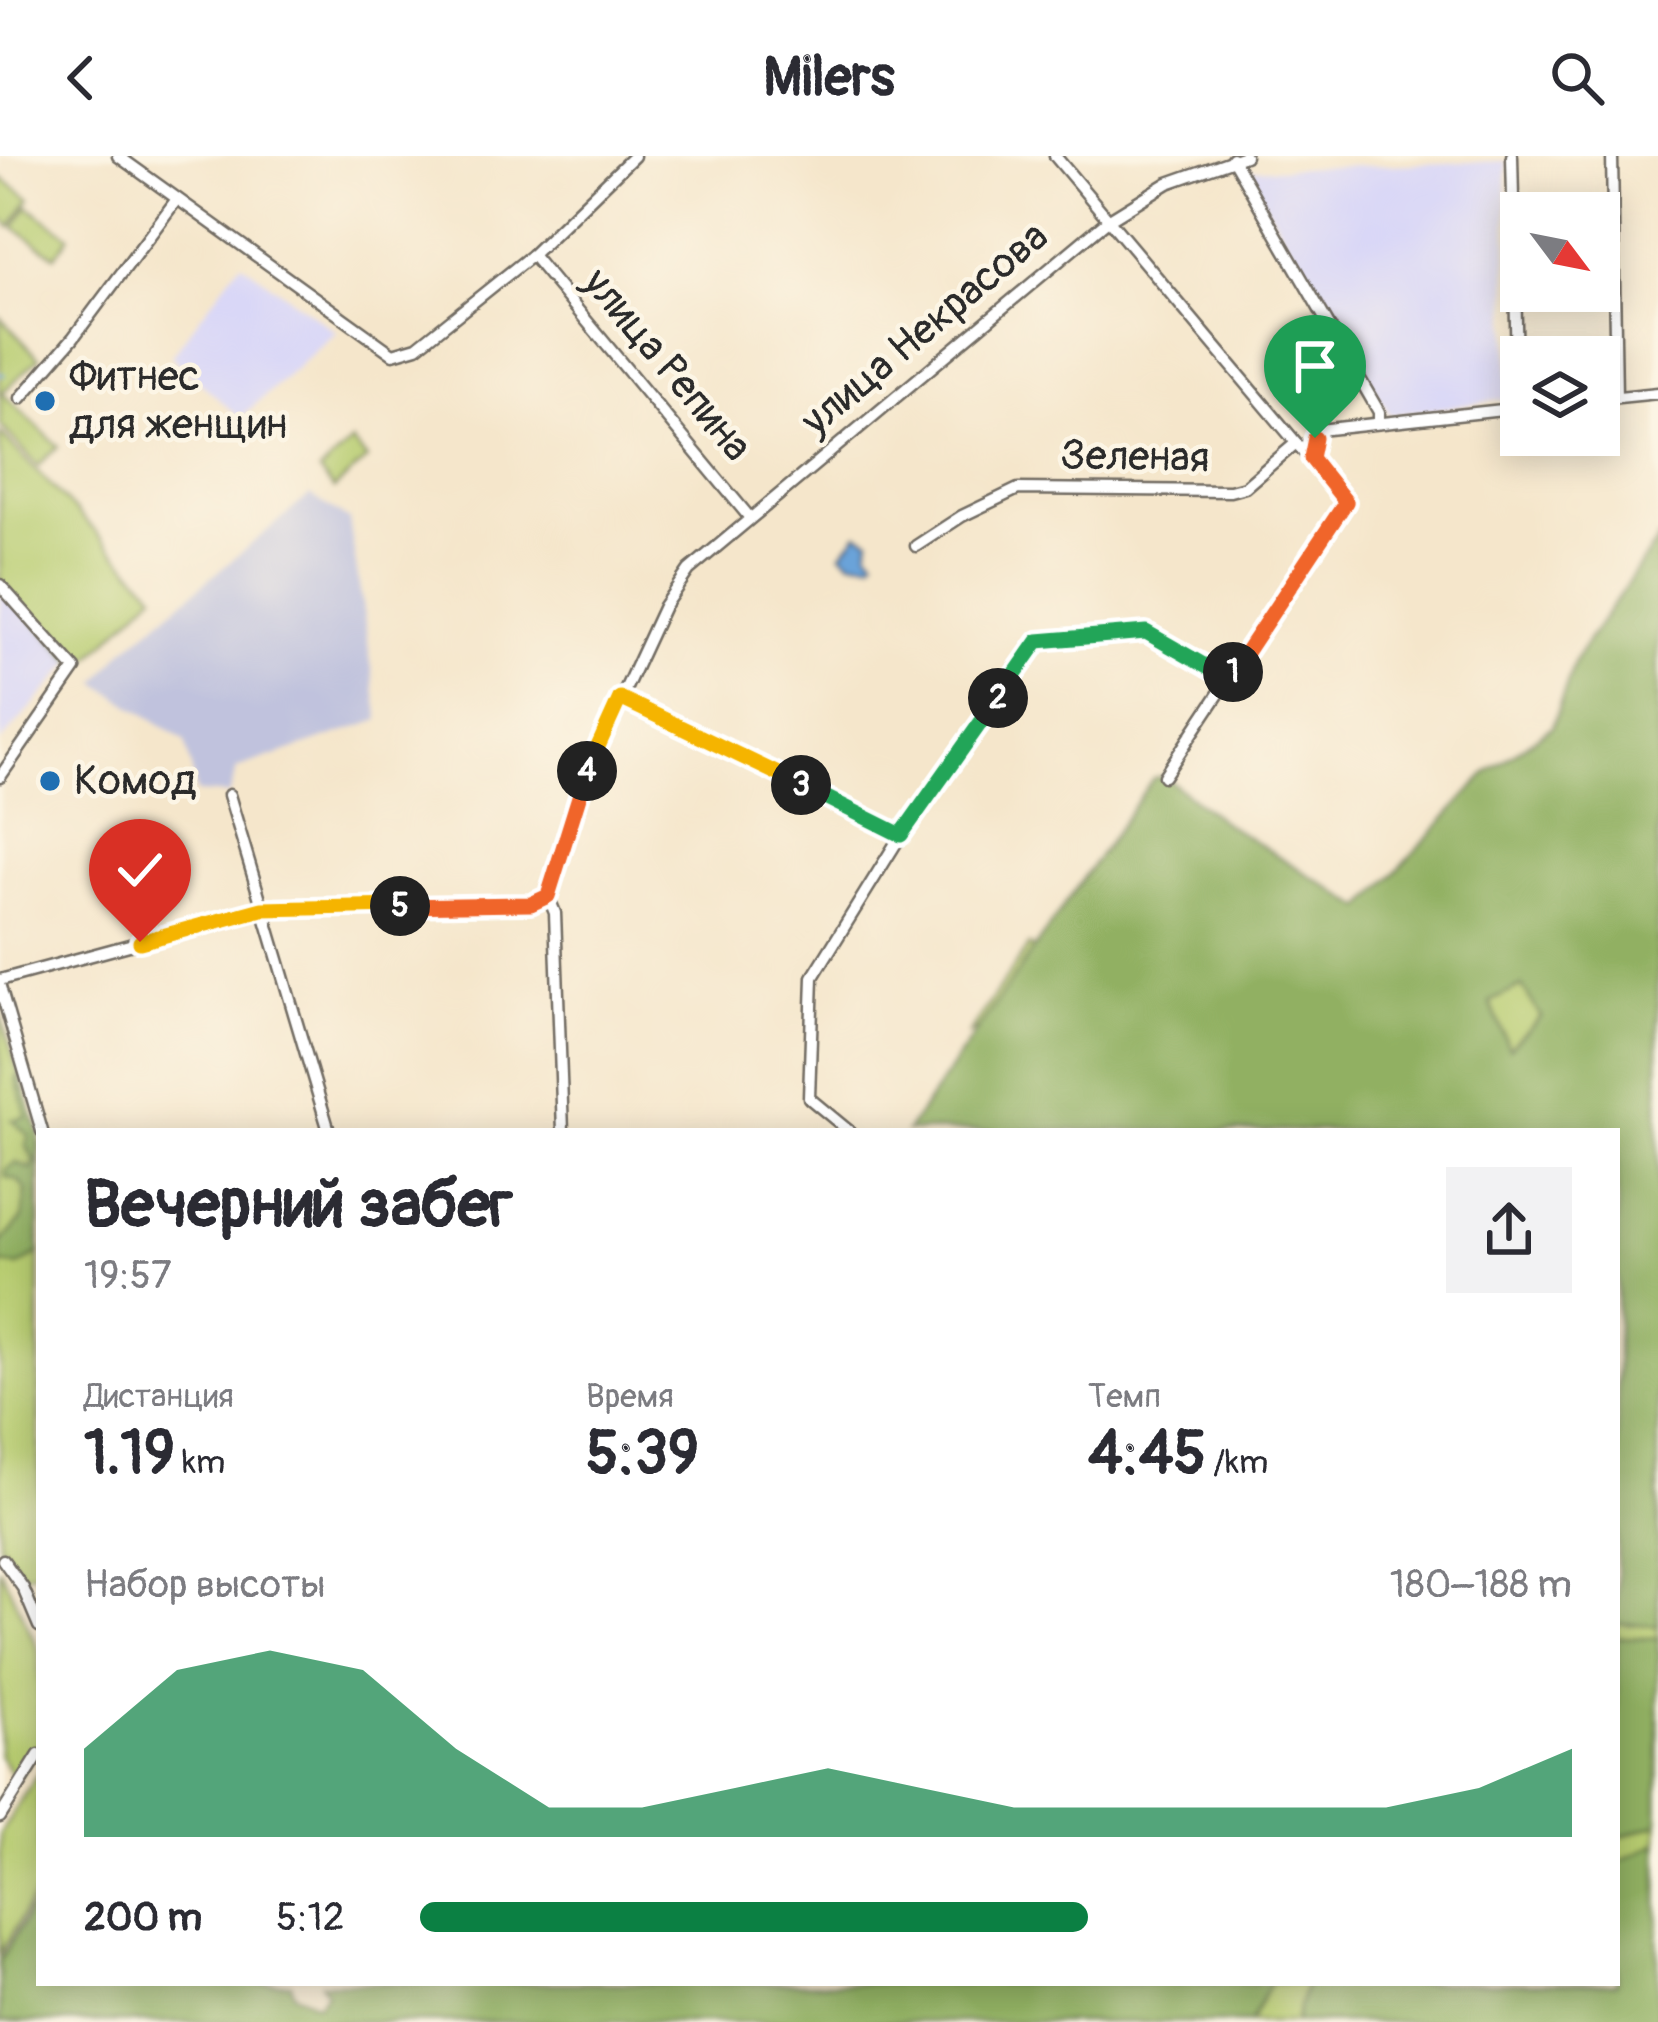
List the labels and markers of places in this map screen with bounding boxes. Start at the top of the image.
pin [1264,315,1366,438]
place label: Фитнес для женщин [69,351,287,451]
marker: Фитнес для женщин [32,388,58,414]
pin: 1 [1203,642,1263,702]
pin: 2 [968,668,1028,728]
pin: 4 [557,741,617,801]
place label: Комод [74,755,196,807]
pin: 3 [771,755,831,815]
marker: Комод [37,768,63,794]
pin [89,819,191,942]
pin: 5 [370,876,430,936]

